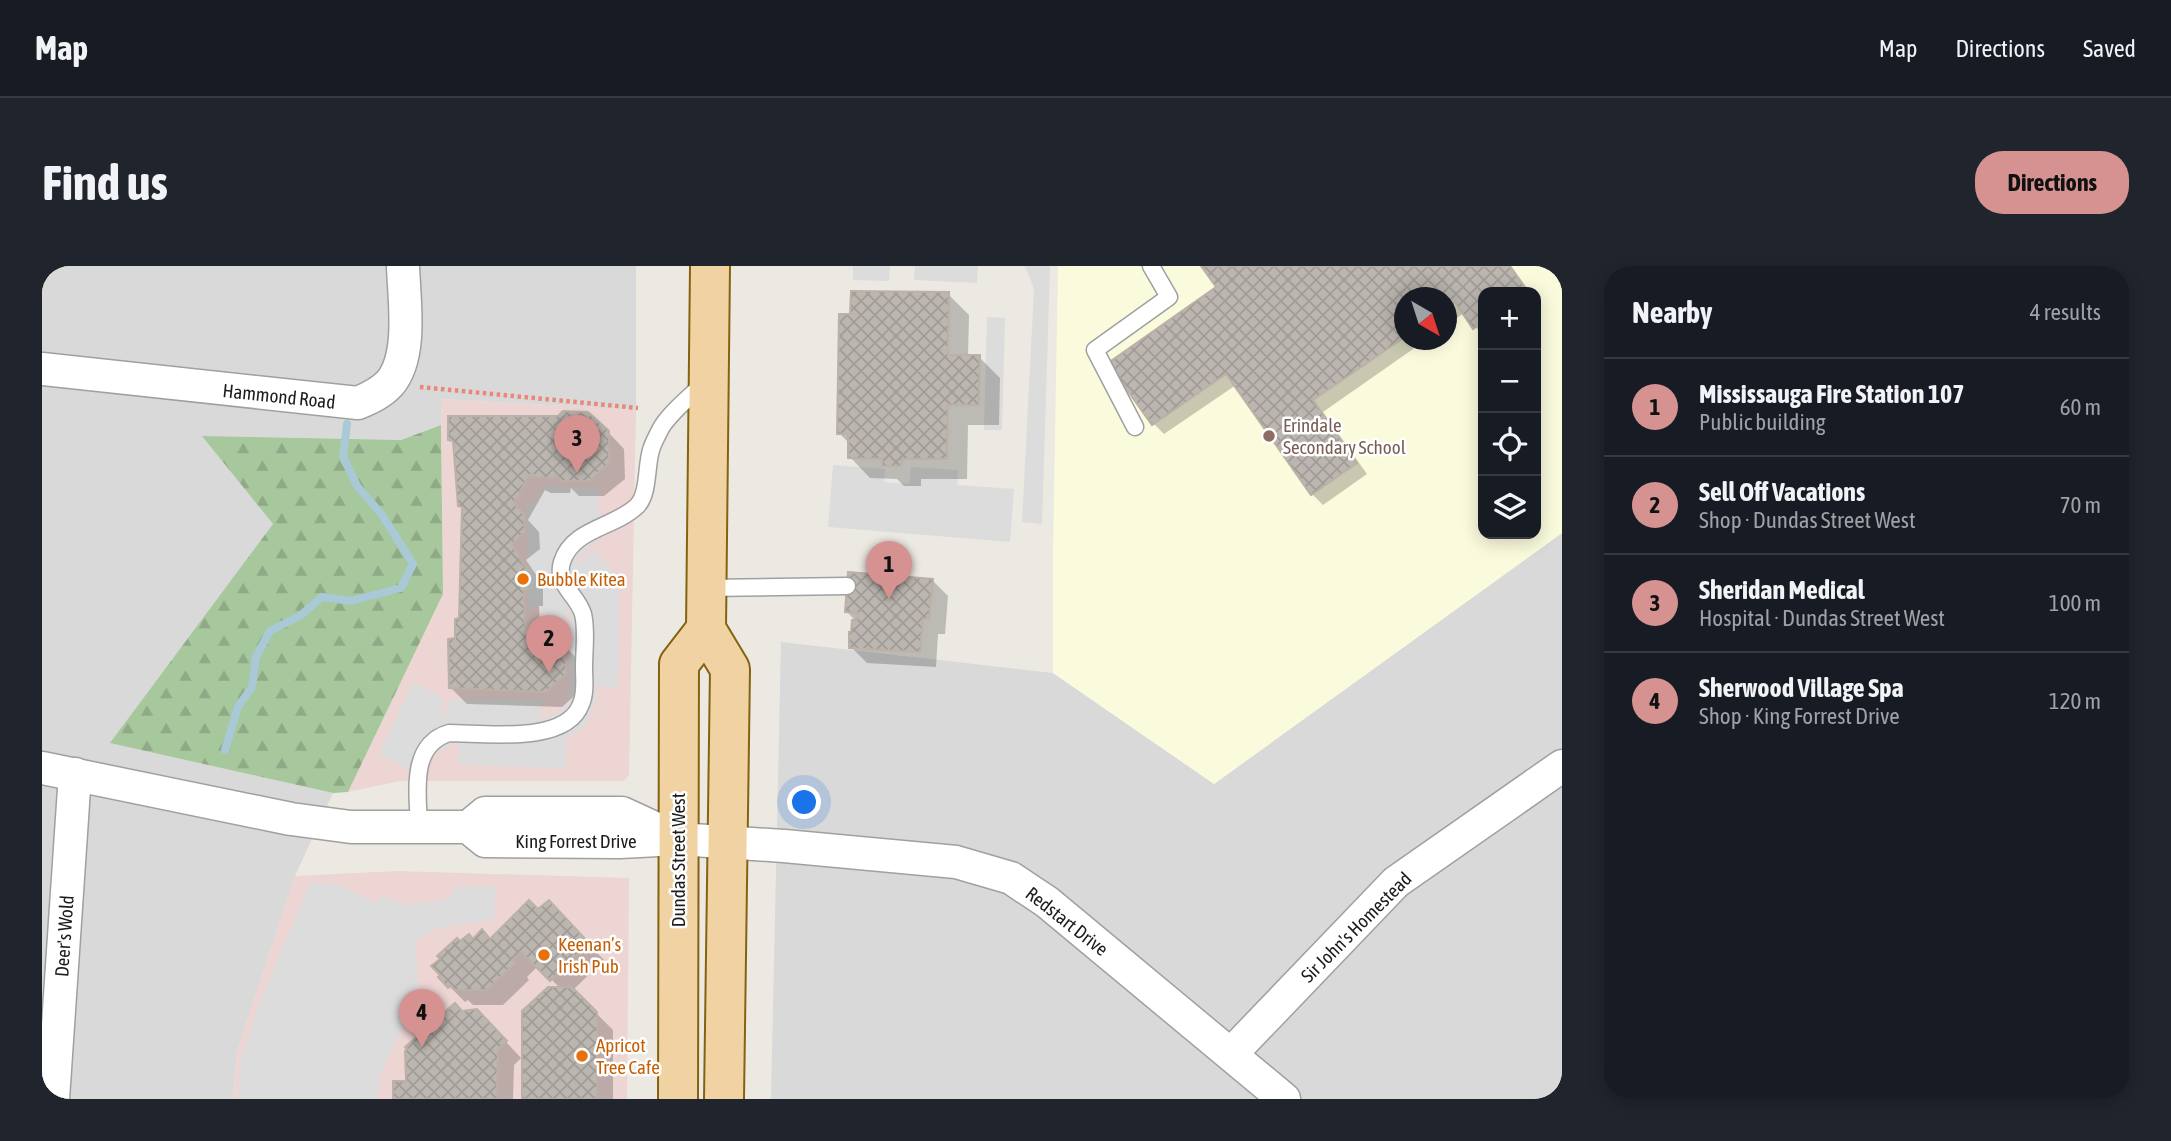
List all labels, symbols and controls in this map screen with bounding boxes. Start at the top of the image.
text: Map [35,29,88,67]
text: Map [1879,35,1917,62]
text: Directions [1955,35,2045,62]
text: Saved [2083,35,2136,62]
button: Directions [1975,151,2129,214]
text: Find us [42,154,168,210]
north arrow [1394,287,1457,350]
map controls [1478,287,1541,539]
button: + [1478,287,1541,350]
text: Nearby [1632,295,1712,329]
text: 4 results [2030,299,2101,325]
button: − [1478,350,1541,413]
street label: Hammond Road [222,379,336,413]
text: Mississauga Fire Station 107 [1699,379,1965,409]
text: 1 [1650,394,1660,420]
text: 60 m [2060,394,2101,420]
text: Public building [1699,409,1826,435]
button: locate [1478,413,1541,476]
place label: Erindale Secondary School [1283,414,1406,458]
pin: 3 [554,415,600,473]
marker: Erindale Secondary School [1261,428,1277,444]
button: layers [1478,476,1541,539]
text: Sell Off Vacations [1699,477,1865,507]
text: 2 [1650,492,1660,518]
text: 70 m [2060,492,2101,518]
text: Shop · Dundas Street West [1699,507,1916,533]
pin: 1 [866,541,912,599]
place label: Bubble Kitea [537,568,626,590]
marker: Bubble Kitea [515,571,531,587]
text: Sheridan Medical [1699,575,1865,605]
text: 3 [1650,590,1660,616]
text: 100 m [2049,590,2101,616]
text: Hospital · Dundas Street West [1699,605,1945,631]
pin: 2 [526,615,572,673]
text: Sherwood Village Spa [1699,673,1904,703]
text: 4 [1650,688,1660,714]
text: 120 m [2049,688,2101,714]
text: Shop · King Forrest Drive [1699,703,1900,729]
your location [787,785,821,819]
street label: Dundas Street West [667,793,689,927]
street label: King Forrest Drive [515,830,637,852]
street label: Sir John's Homestead [1296,867,1416,987]
street label: Redstart Drive [1021,882,1113,960]
street label: Deer's Wold [50,894,78,978]
place label: Keenan’s Irish Pub [558,933,622,977]
marker: Keenan’s Irish Pub [536,947,552,963]
pin: 4 [399,989,445,1047]
place label: Apricot Tree Cafe [596,1034,660,1078]
marker: Apricot Tree Cafe [574,1048,590,1064]

